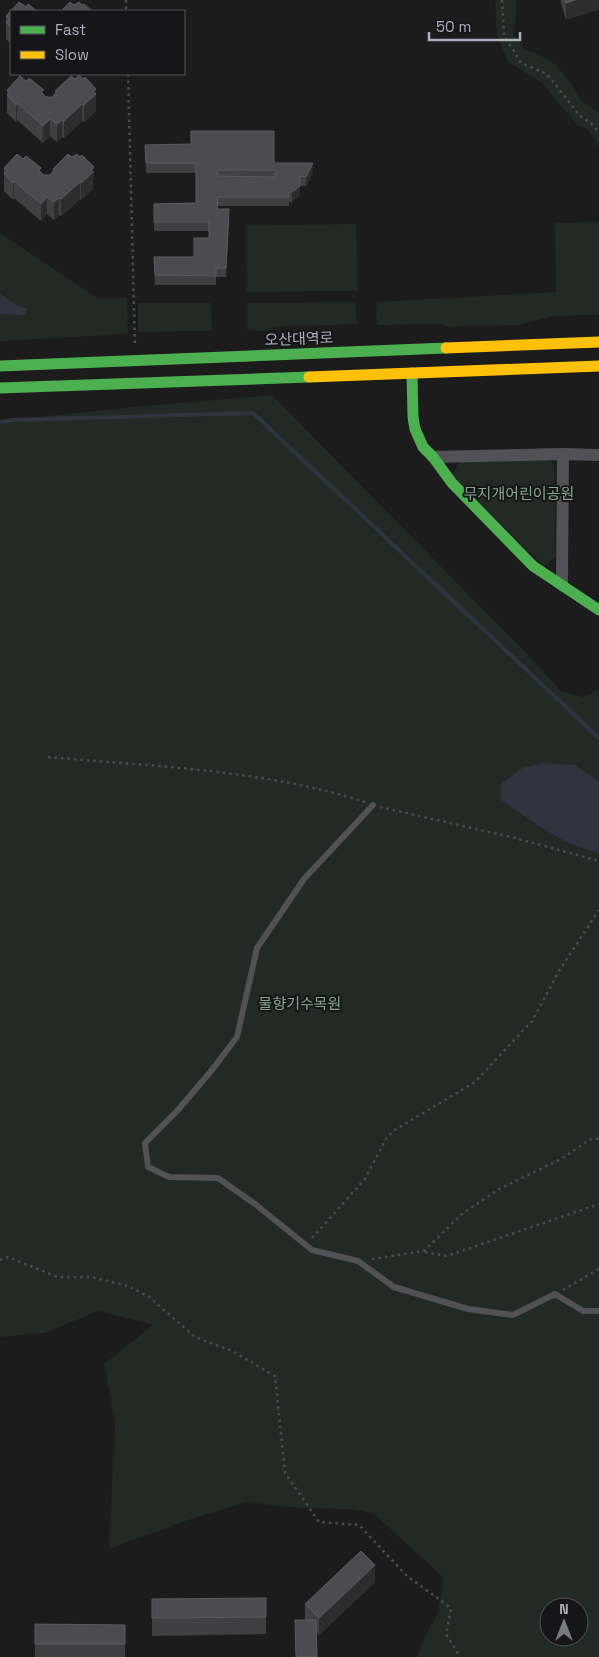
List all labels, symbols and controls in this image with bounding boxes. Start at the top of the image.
legend [10,10,185,75]
scale bar [429,10,520,42]
text: 50 m [436,17,471,36]
text: Fast [55,20,86,39]
text: Slow [55,45,89,64]
street label: 오산대역로 [264,328,334,349]
park label: 무지개어린이공원 [464,484,574,503]
park label: 물향기수목원 [259,994,341,1013]
north arrow [539,1597,589,1647]
text: N [559,1600,569,1618]

